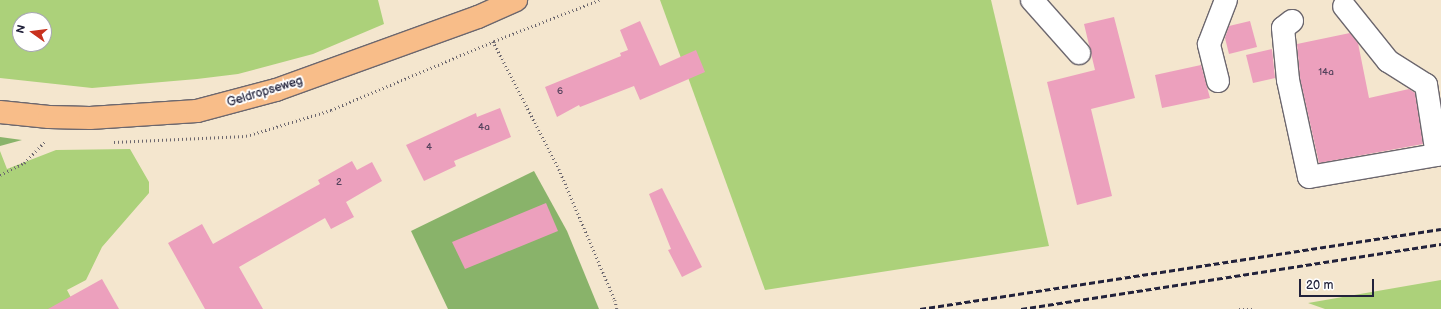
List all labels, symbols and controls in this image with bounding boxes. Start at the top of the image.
north arrow [12,12,52,52]
text: N [14,24,28,35]
house number: 14a [1318,67,1334,79]
street label: Geldropseweg [225,74,305,110]
house number: 6 [557,86,563,98]
house number: 4a [478,122,490,134]
house number: 4 [426,142,432,154]
house number: 2 [336,177,342,189]
scale bar [1301,271,1376,297]
text: 20 m [1306,278,1333,293]

